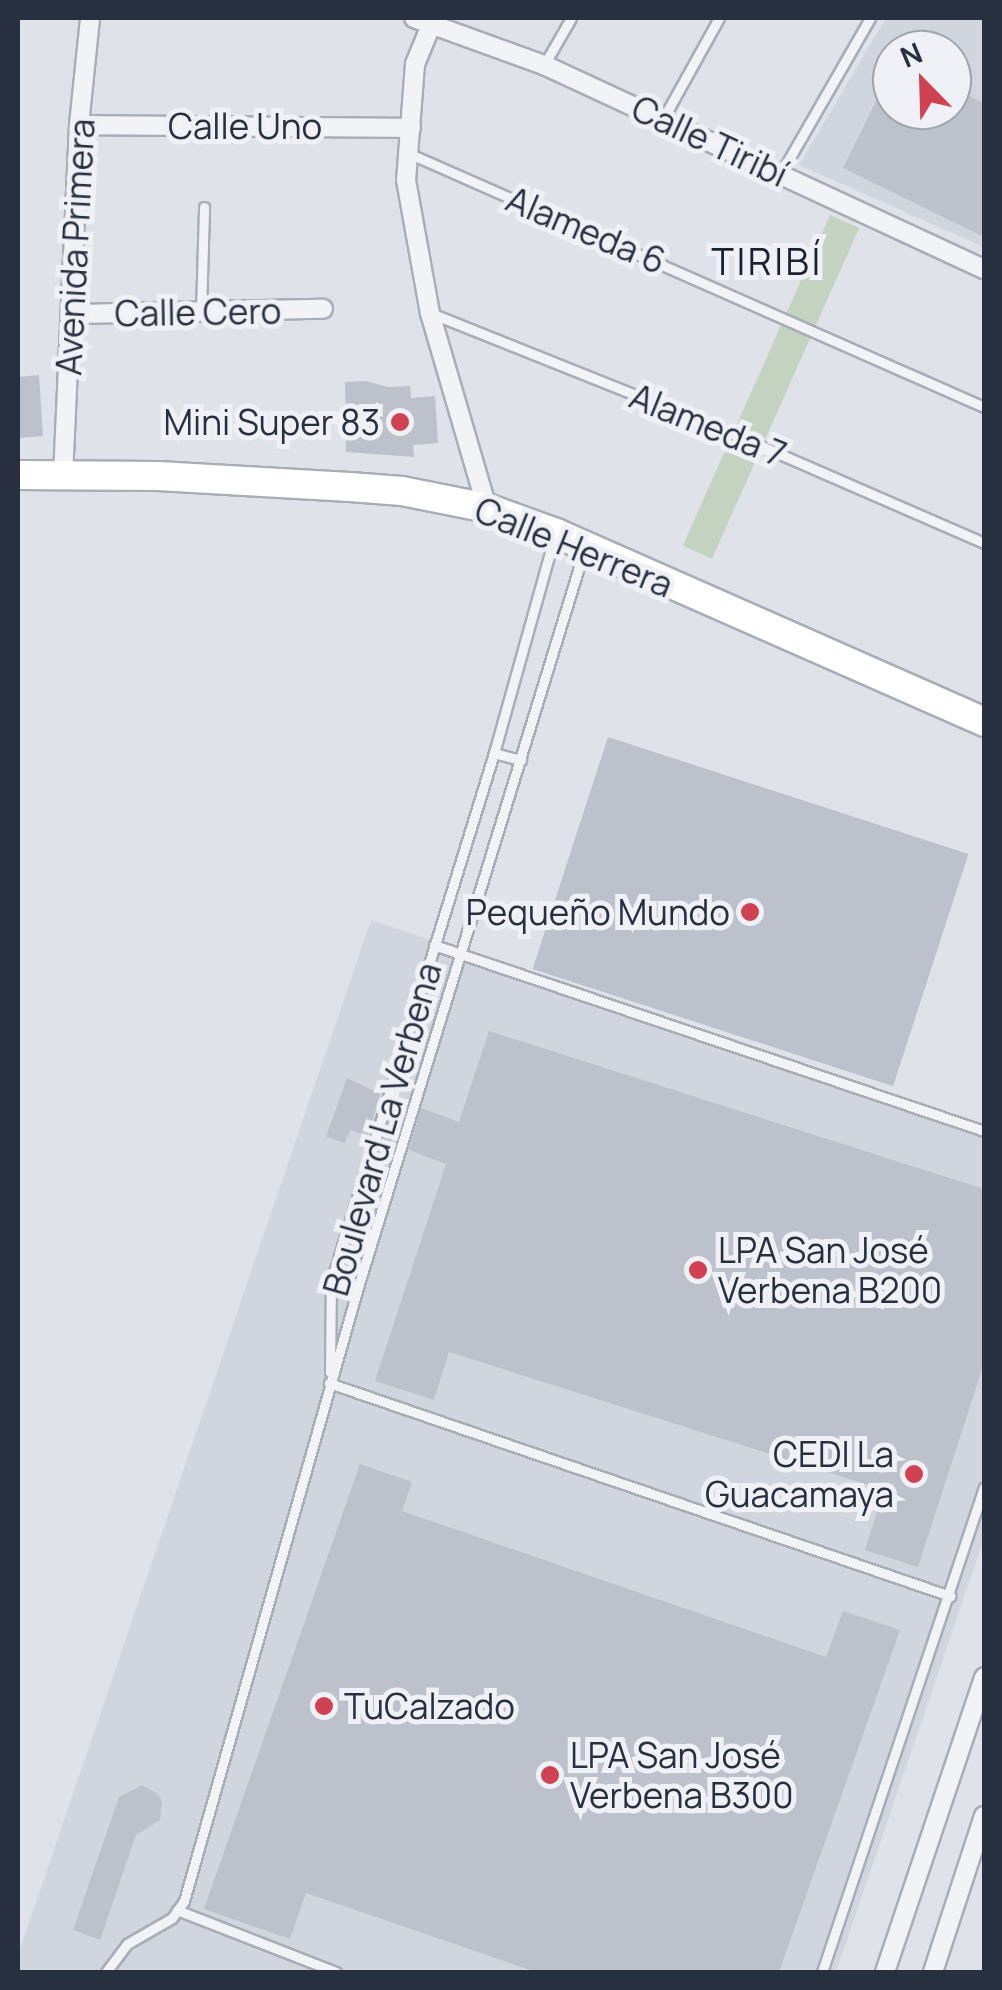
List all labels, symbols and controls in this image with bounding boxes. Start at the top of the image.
north arrow [872,30,972,130]
text: N [894,33,928,76]
street label: Calle Tiribí [625,87,795,195]
street label: Calle Uno [168,105,322,147]
street label: Avenida Primera [47,117,103,377]
street label: Alameda 6 [500,178,672,282]
district label: TIRIBÍ [711,238,823,284]
street label: Calle Cero [114,290,282,334]
street label: Alameda 7 [624,375,792,475]
place label: Mini Super 83 [164,401,380,443]
marker: Mini Super 83 [389,411,411,433]
street label: Calle Herrera [469,488,679,606]
place label: Pequeño Mundo [466,891,730,933]
marker: Pequeño Mundo [739,901,761,923]
street label: Boulevard La Verbena [314,958,450,1300]
place label: LPA San José Verbena B200 [718,1229,942,1311]
marker: LPA San José Verbena B200 [687,1259,709,1281]
place label: CEDI La Guacamaya [705,1433,894,1515]
marker: CEDI La Guacamaya [903,1463,925,1485]
place label: TuCalzado [344,1685,515,1727]
marker: TuCalzado [313,1695,335,1717]
place label: LPA San José Verbena B300 [570,1734,793,1816]
marker: LPA San José Verbena B300 [539,1764,561,1786]

